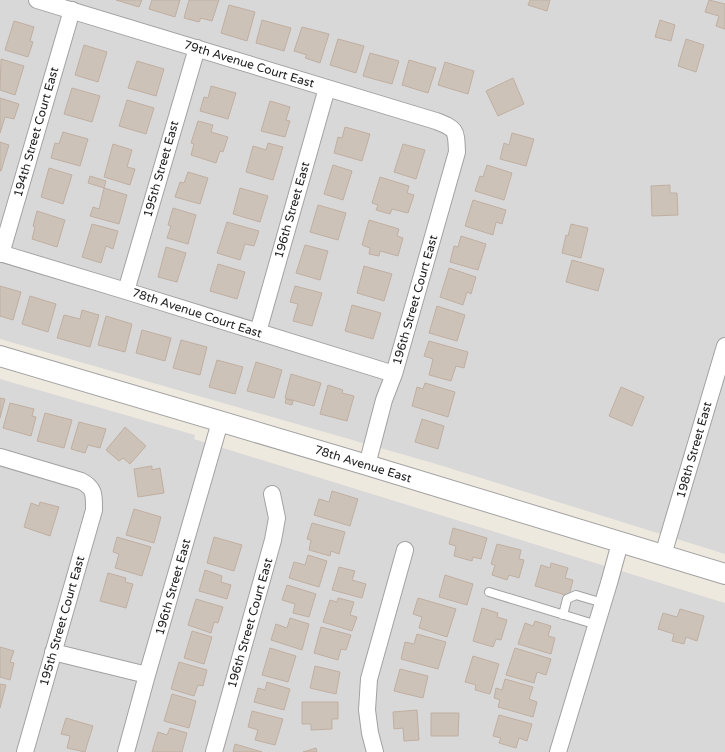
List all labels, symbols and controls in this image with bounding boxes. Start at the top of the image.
street label: 79th Avenue Court East [182,37,316,91]
street label: 194th Street Court East [11,65,61,199]
street label: 195th Street East [141,119,182,219]
street label: 196th Street East [272,160,313,260]
street label: 196th Street Court East [390,233,440,367]
street label: 78th Avenue Court East [130,285,264,341]
street label: 198th Street East [674,400,715,500]
street label: 78th Avenue East [313,443,414,486]
street label: 196th Street East [153,537,194,637]
street label: 195th Street Court East [37,554,87,688]
street label: 196th Street Court East [225,556,275,690]

